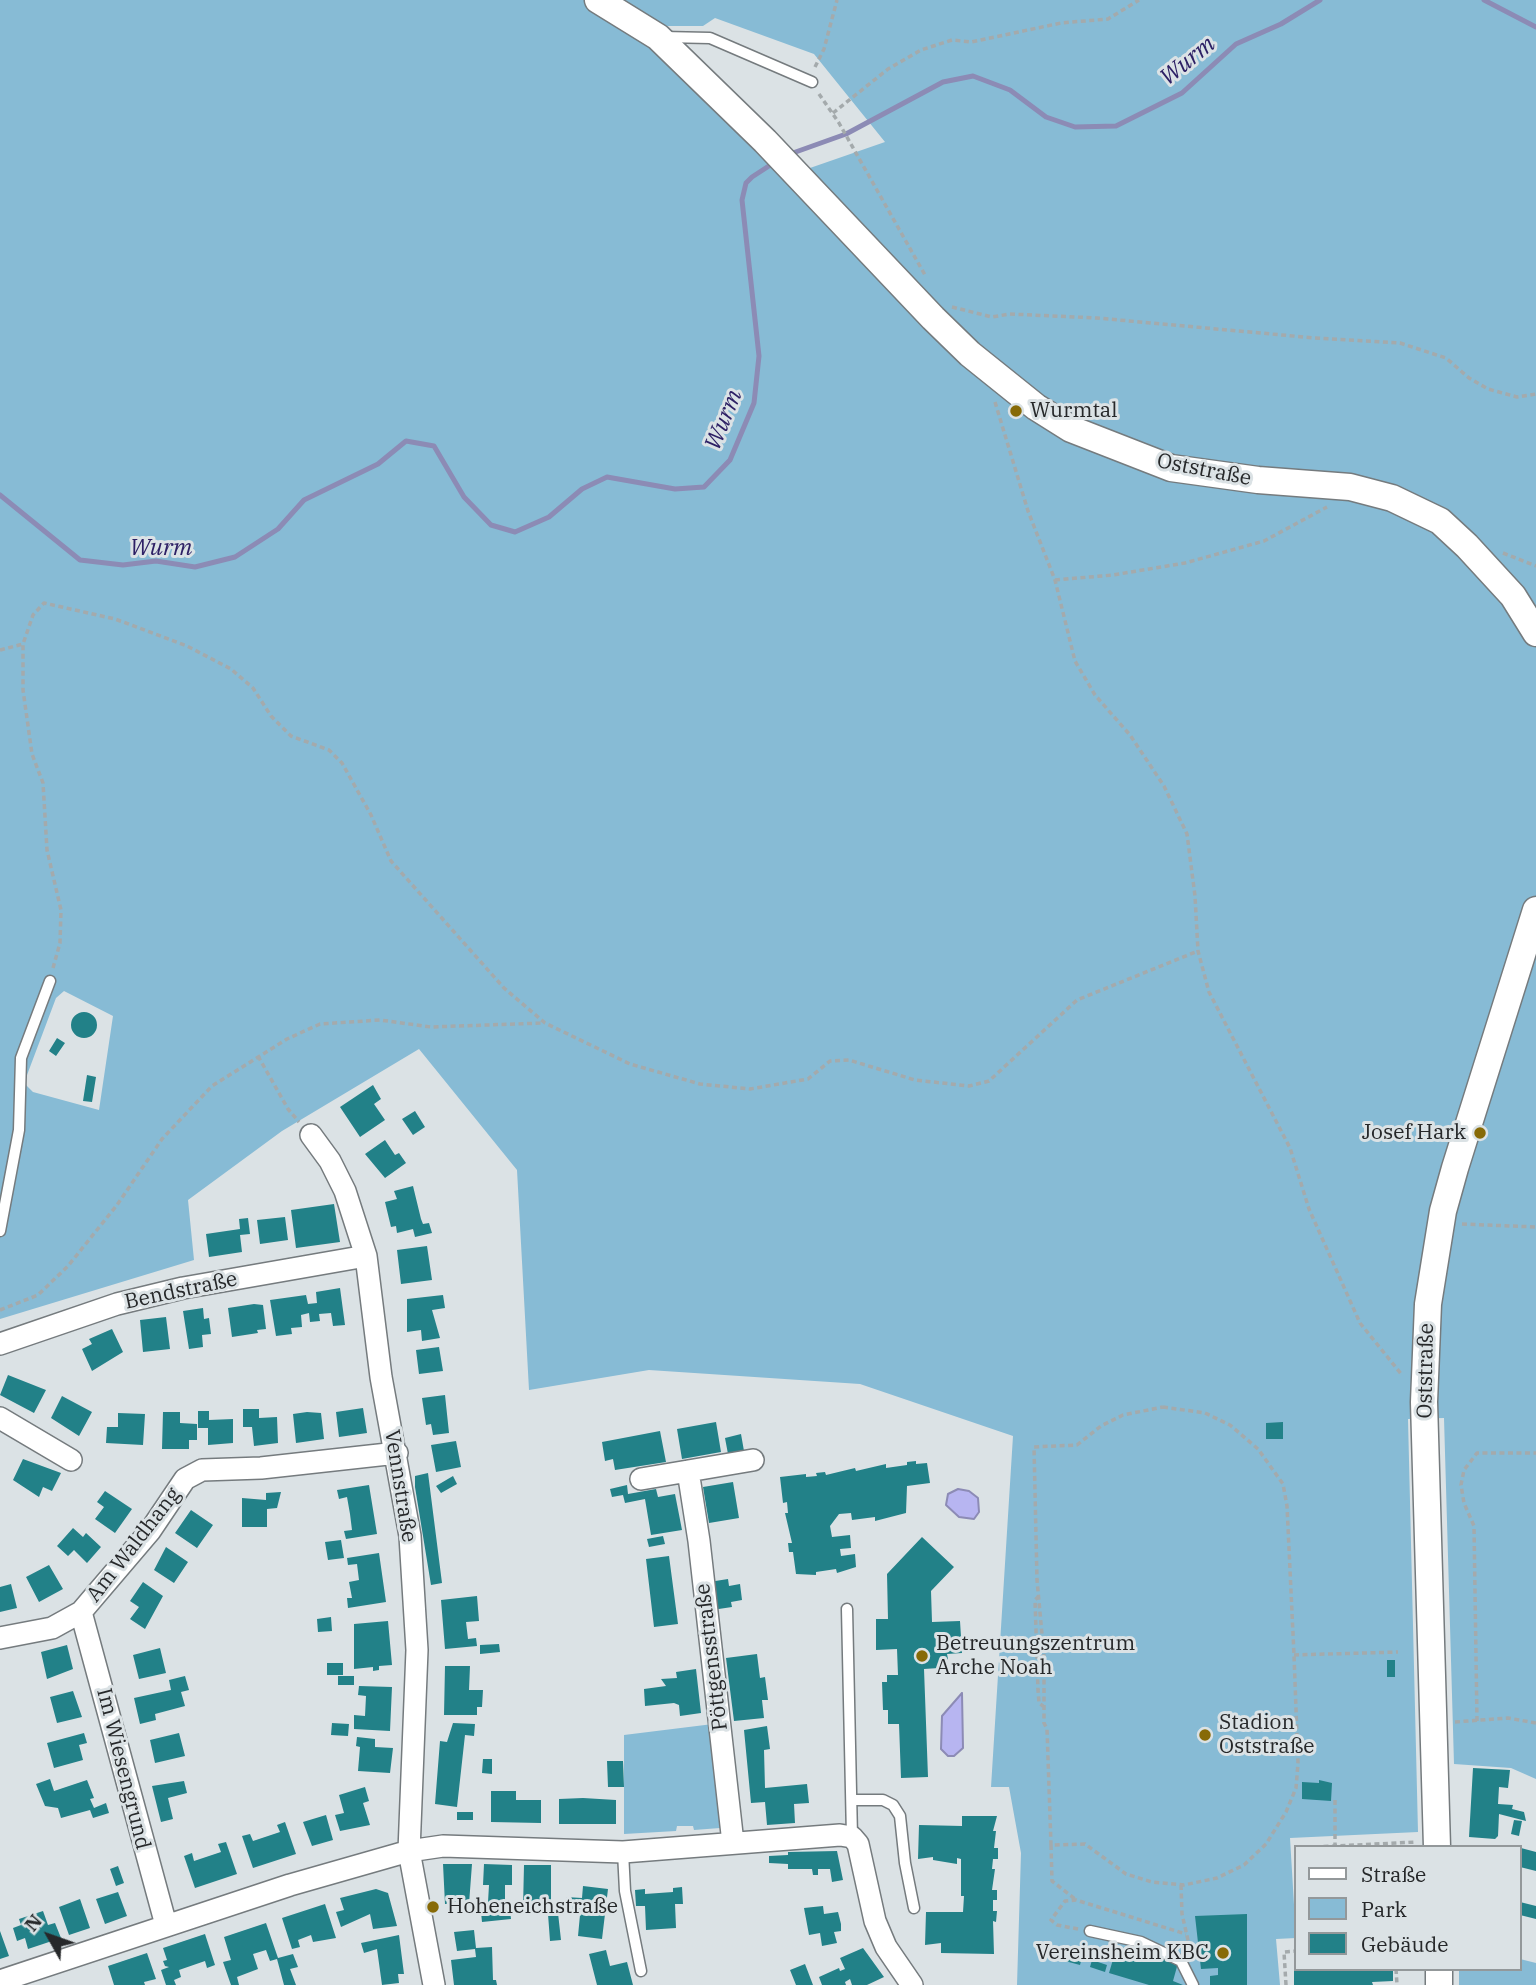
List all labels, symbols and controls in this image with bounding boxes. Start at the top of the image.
water label: Wurm [1155,31,1221,91]
water label: Wurm [699,386,749,454]
place label: Wurmtal [1030,398,1118,424]
marker: Wurmtal [1008,403,1024,419]
street label: Oststraße [1155,449,1253,491]
water label: Wurm [130,534,192,562]
place label: Josef Hark [1362,1120,1466,1146]
marker: Josef Hark [1472,1125,1488,1141]
street label: Bendstraße [122,1267,240,1315]
street label: Oststraße [1413,1323,1439,1419]
street label: Vennstraße [379,1428,421,1544]
street label: Am Waldhang [81,1483,187,1607]
street label: Pöttgensstraße [690,1582,734,1732]
place label: Betreuungszentrum Arche Noah [936,1631,1135,1681]
marker: Betreuungszentrum Arche Noah [914,1648,930,1664]
street label: Im Wiesengrund [91,1686,155,1852]
place label: Stadion Oststraße [1219,1710,1315,1760]
marker: Stadion Oststraße [1197,1727,1213,1743]
legend [1294,1845,1522,1971]
text: Straße [1361,1860,1426,1888]
place label: Hoheneichstraße [447,1894,618,1920]
text: Park [1361,1895,1407,1923]
marker: Hoheneichstraße [425,1899,441,1915]
north arrow [14,1901,84,1971]
text: N [19,1909,47,1936]
text: Gebäude [1361,1930,1449,1958]
place label: Vereinsheim KBC [1036,1940,1209,1966]
marker: Vereinsheim KBC [1215,1945,1231,1961]

